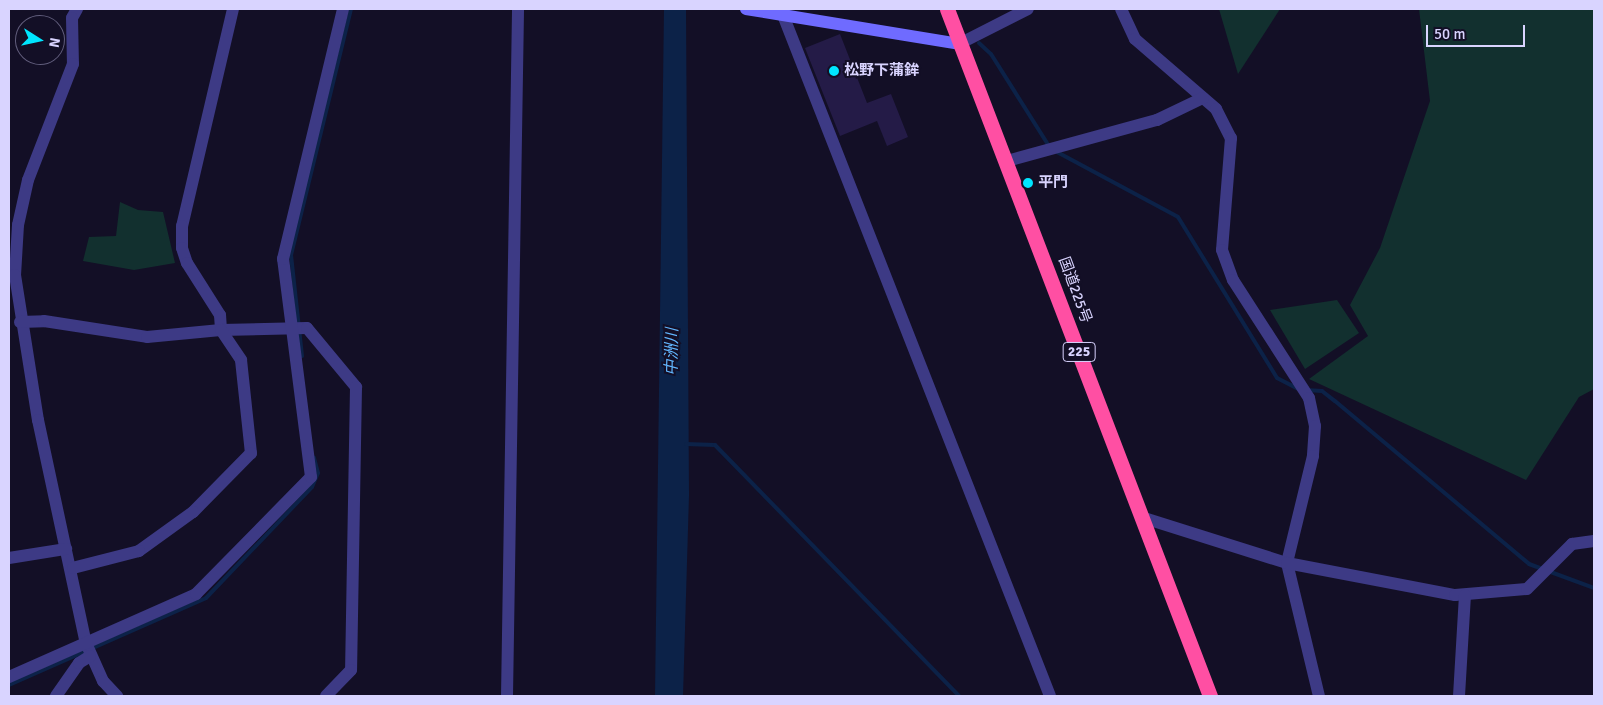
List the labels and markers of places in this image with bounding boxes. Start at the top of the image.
place label: 松野下蒲鉾 [844,62,919,80]
marker: 松野下蒲鉾 [828,65,840,77]
place label: 平門 [1038,174,1068,192]
marker: 平門 [1022,177,1034,189]

